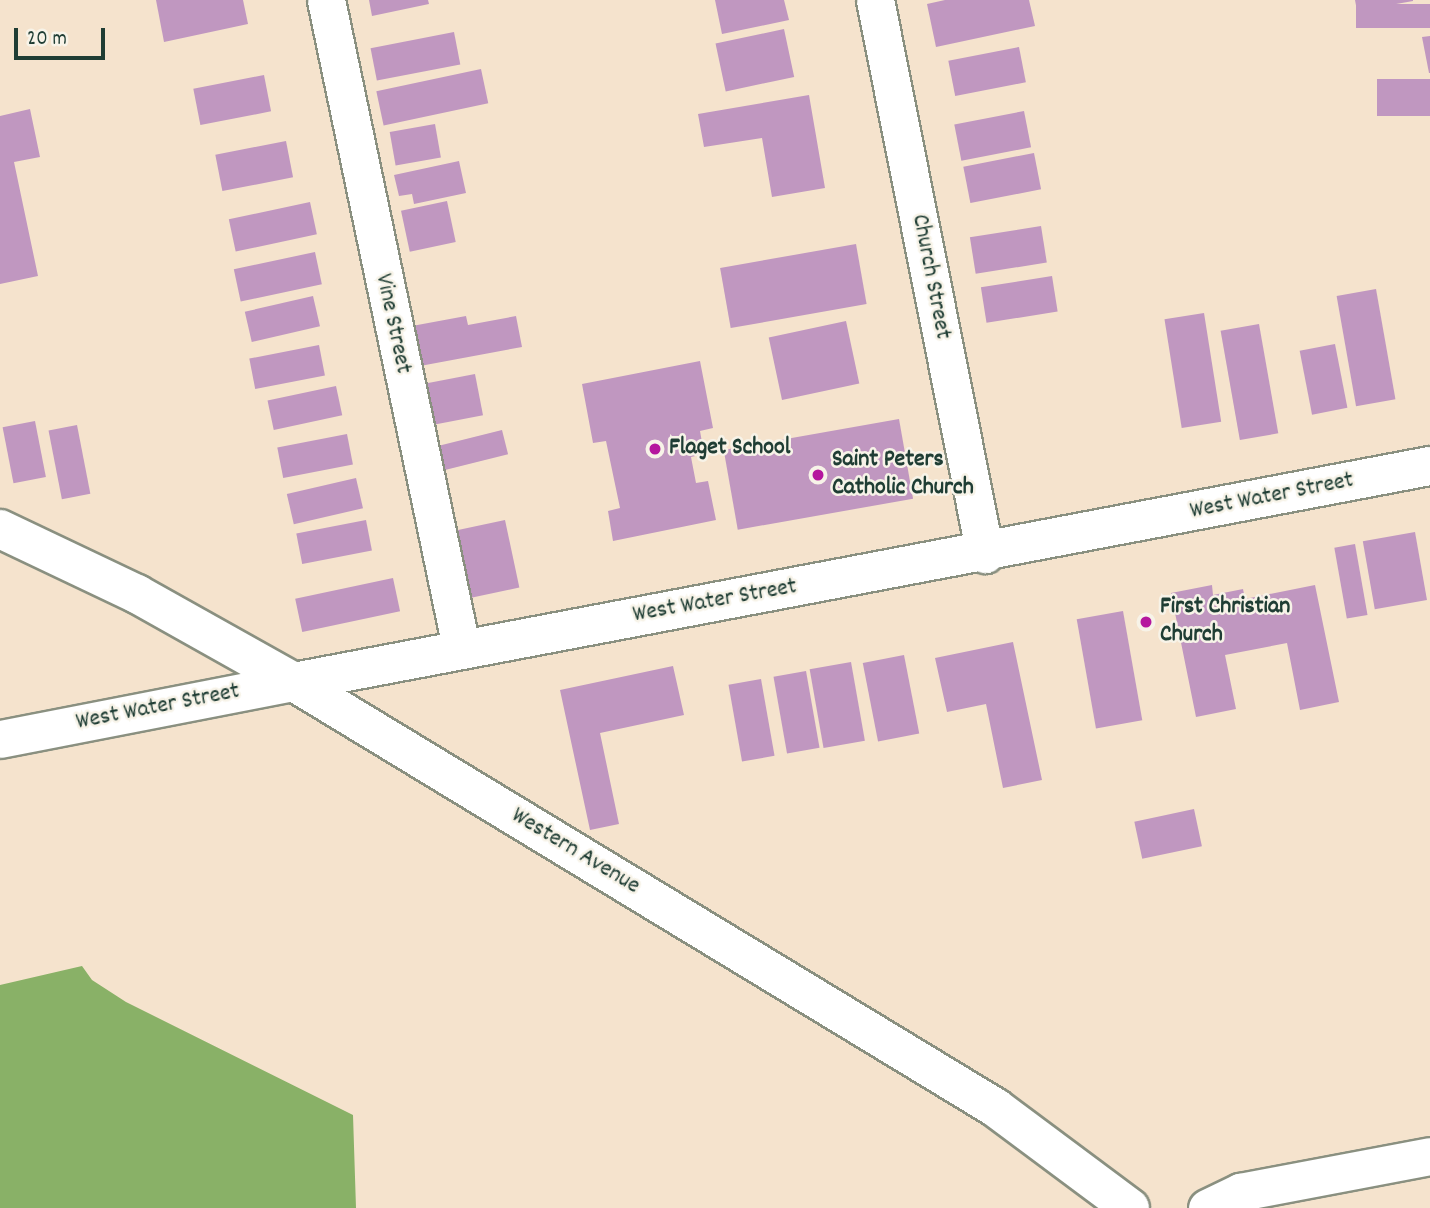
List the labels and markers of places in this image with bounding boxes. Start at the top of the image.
place label: Flaget School [669,435,790,463]
marker: Flaget School [647,441,663,457]
place label: Saint Peters Catholic Church [832,447,974,503]
marker: Saint Peters Catholic Church [810,467,826,483]
place label: First Christian Church [1160,594,1290,650]
marker: First Christian Church [1138,614,1154,630]

